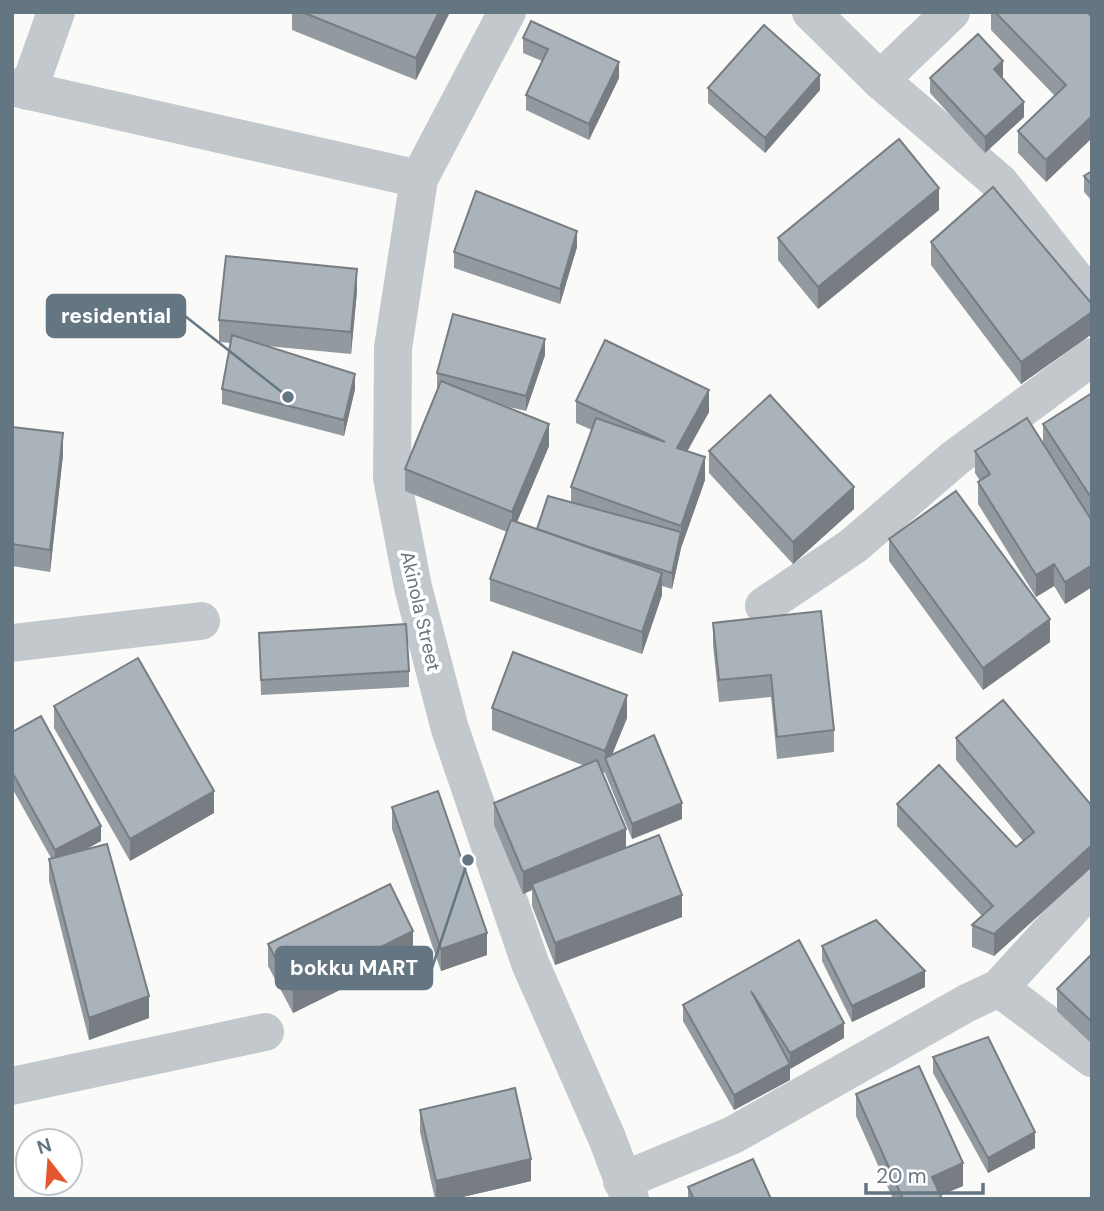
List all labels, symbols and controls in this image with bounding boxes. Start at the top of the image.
callout: residential [47,295,185,337]
text: residential [61,302,171,330]
street label: Akinola Street [395,549,446,674]
callout: bokku MART [276,947,432,989]
text: bokku MART [290,954,418,982]
north arrow [14,1127,84,1197]
text: N [34,1132,54,1160]
scale bar [866,1152,983,1196]
text: 20 m [876,1162,927,1190]

